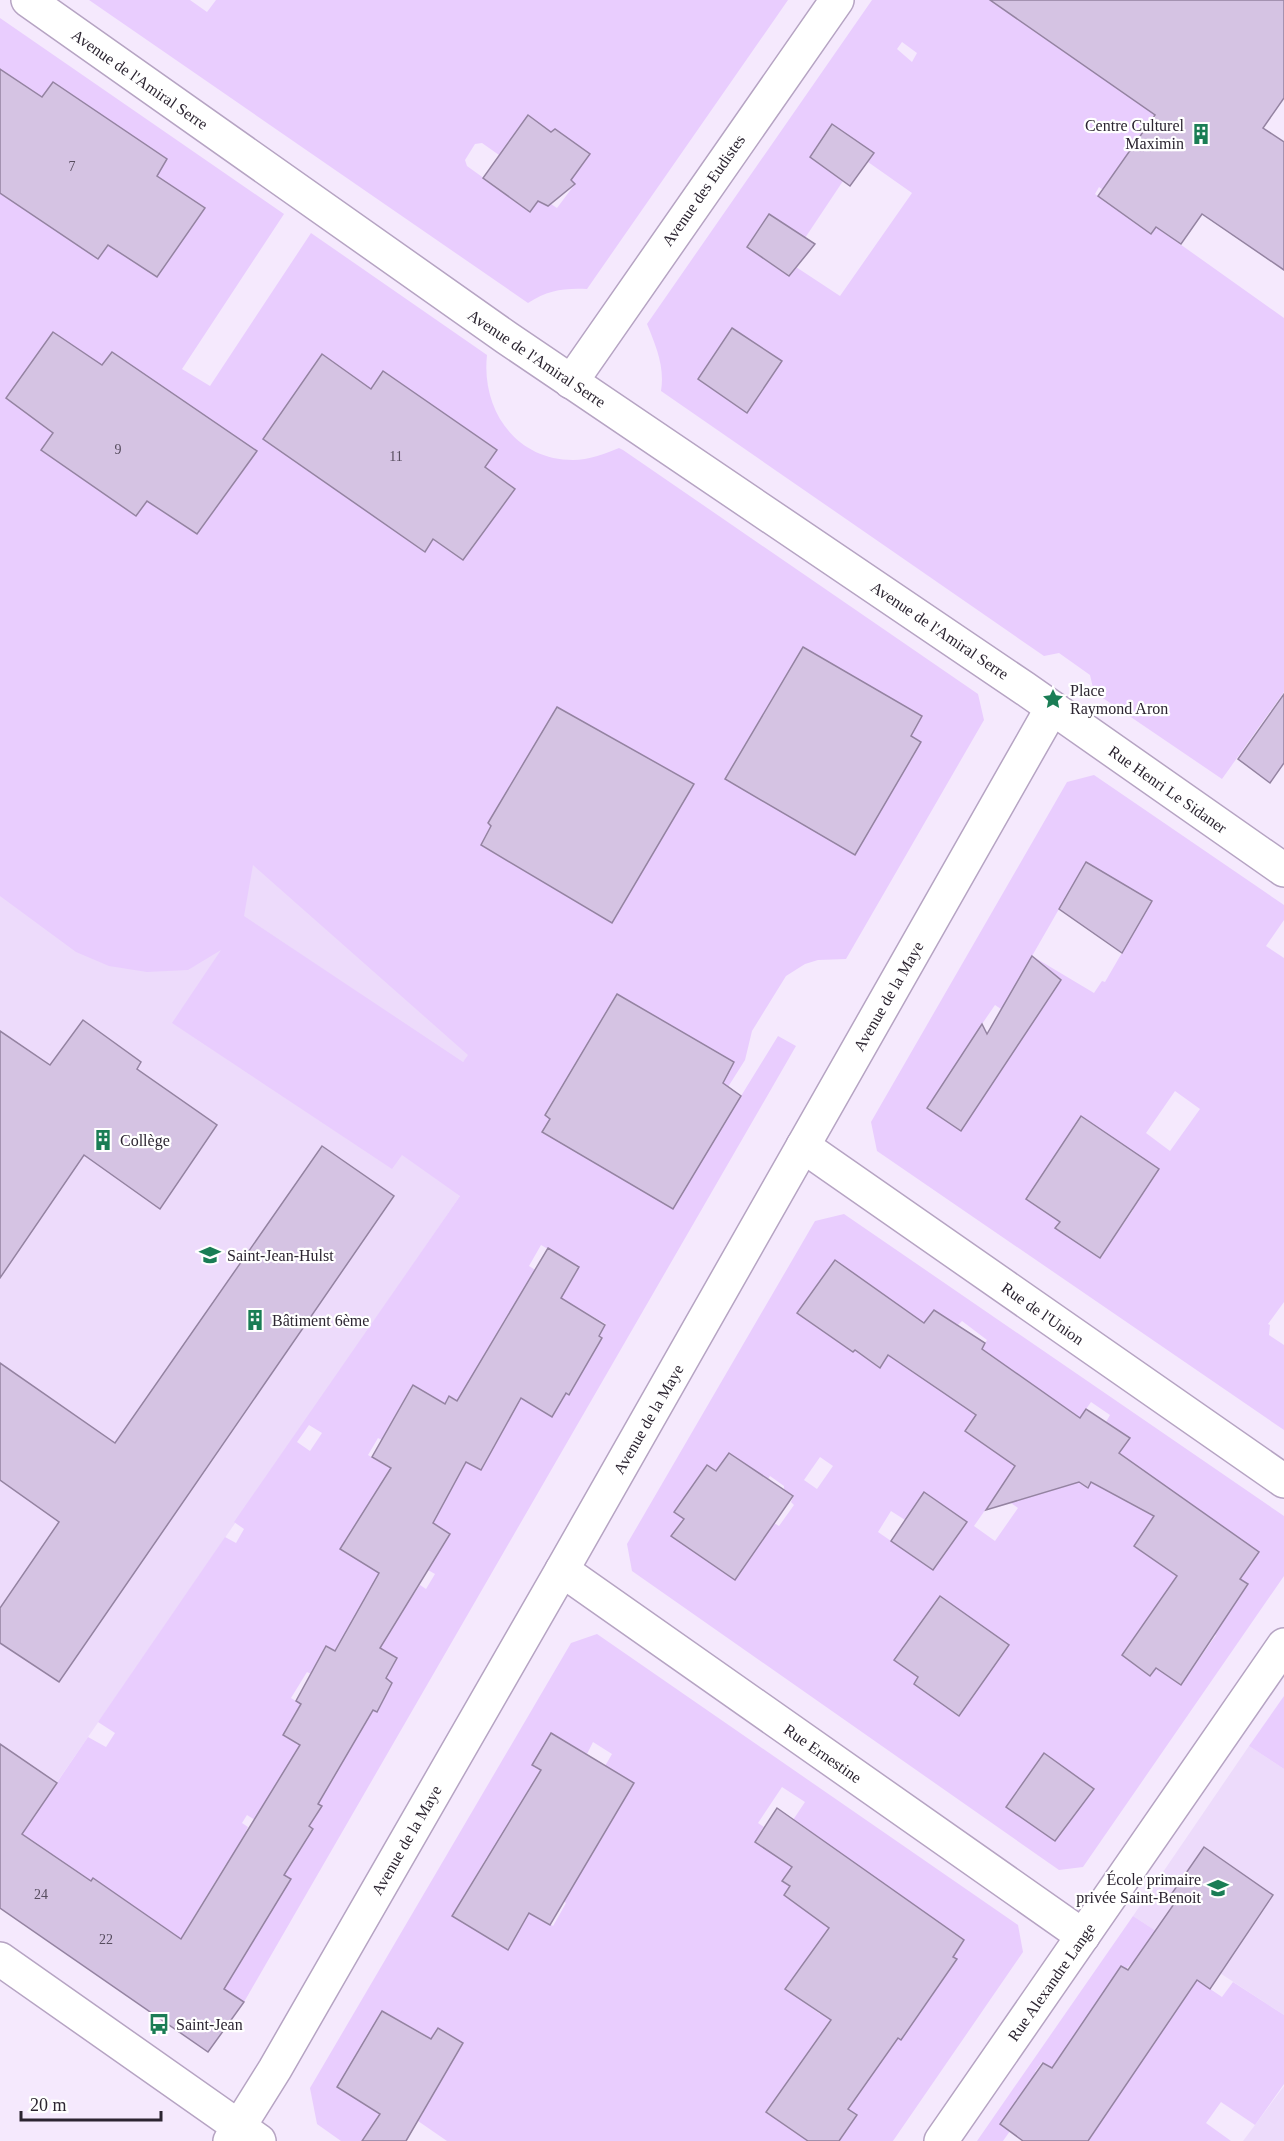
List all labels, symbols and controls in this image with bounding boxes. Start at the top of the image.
street label: Avenue de l'Amiral Serre [68,26,211,133]
place label: Centre Culturel Maximin [1085,117,1185,152]
building icon: Centre Culturel Maximin [1189,122,1213,146]
street label: Avenue des Eudistes [659,131,748,249]
house number: 7 [69,159,76,174]
street label: Avenue de l'Amiral Serre [465,306,609,411]
house number: 9 [115,442,122,457]
house number: 11 [389,449,403,464]
street label: Avenue de l'Amiral Serre [868,578,1012,683]
place label: Place Raymond Aron [1070,682,1168,718]
place icon: Place Raymond Aron [1041,687,1065,711]
street label: Rue Henri Le Sidaner [1106,742,1230,837]
street label: Avenue de la Maye [850,938,928,1055]
building icon: Collège [91,1128,115,1152]
place label: Collège [120,1132,170,1150]
school or university icon: Saint-Jean-Hulst [198,1243,222,1267]
place label: Saint-Jean-Hulst [227,1247,334,1264]
street label: Rue de l'Union [998,1279,1087,1348]
building icon: Bâtiment 6ème [243,1308,267,1332]
place label: Bâtiment 6ème [272,1312,369,1329]
street label: Avenue de la Maye [610,1361,688,1478]
street label: Rue Ernestine [781,1721,865,1786]
street label: Avenue de la Maye [368,1782,446,1899]
place label: École primaire privée Saint-Benoit [1076,1870,1202,1907]
school or university icon: École primaire privée Saint-Benoit [1206,1876,1230,1900]
house number: 24 [34,1887,48,1902]
street label: Rue Alexandre Lange [1004,1920,1099,2045]
house number: 22 [99,1932,113,1947]
bus stop icon: Saint-Jean [147,2012,171,2036]
place label: Saint-Jean [176,2016,243,2033]
scale bar [21,2084,160,2122]
text: 20 m [30,2095,67,2115]

